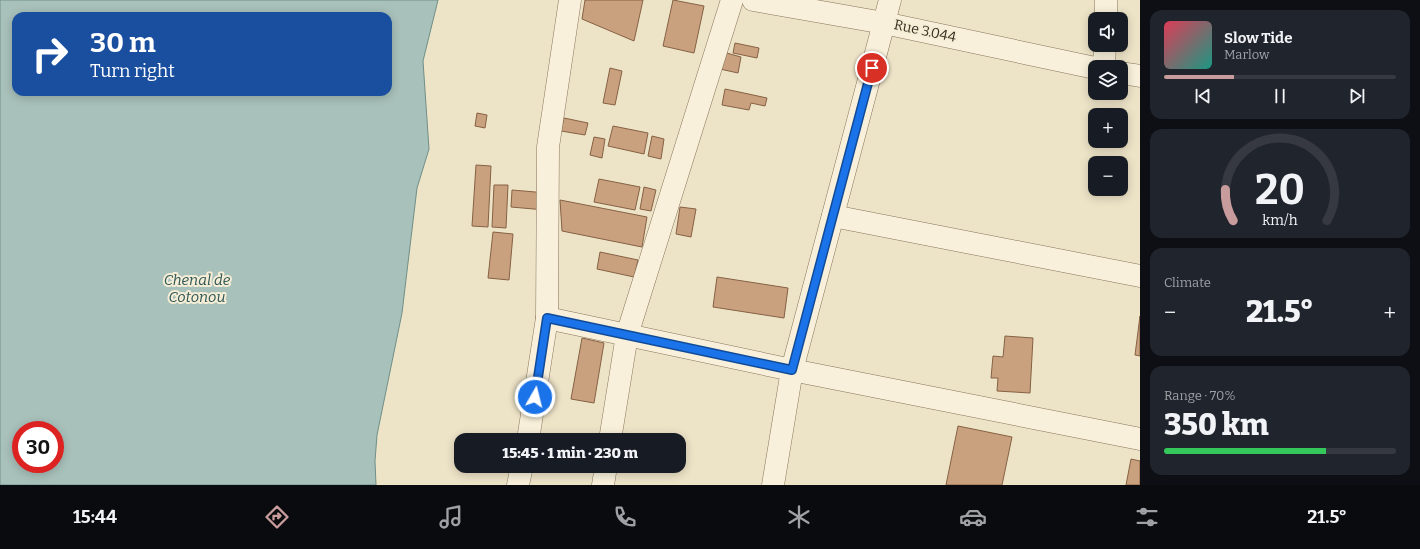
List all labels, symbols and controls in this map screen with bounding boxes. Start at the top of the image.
map controls [1088,12,1128,196]
button: sound [1088,12,1128,52]
street label: Rue 3.044 [892,16,958,46]
text: 30 m [90,26,156,59]
icon: right [24,28,76,80]
text: Slow Tide [1224,29,1292,47]
text: Marlow [1224,47,1269,62]
pin [855,51,889,85]
icon: arrive [861,57,883,79]
text: Turn right [90,60,175,82]
button: layers [1088,60,1128,100]
icon: previous [1192,85,1214,107]
icon: pause [1269,85,1291,107]
icon: next [1346,85,1368,107]
button: + [1088,108,1128,148]
button: − [1088,156,1128,196]
text: 20 [1255,165,1305,215]
text: km/h [1262,212,1298,229]
water label: Chenal de Cotonou [164,271,231,306]
text: Climate [1164,275,1211,290]
text: 21.5° [1246,294,1314,330]
text: − [1164,299,1176,326]
text: + [1383,299,1396,326]
position arrow [514,376,556,418]
text: Range · 70% [1164,388,1235,403]
text: 350 km [1164,407,1268,443]
speed limit sign: 30 [12,421,64,473]
text: 15:45 · 1 min · 230 m [502,444,638,462]
icon: directions [263,503,291,531]
icon: music [437,503,465,531]
icon: phone [611,503,639,531]
icon: climate [785,503,813,531]
icon: car [959,503,987,531]
icon: filters [1133,503,1161,531]
text: 15:44 [73,506,117,528]
text: 21.5° [1307,506,1347,528]

